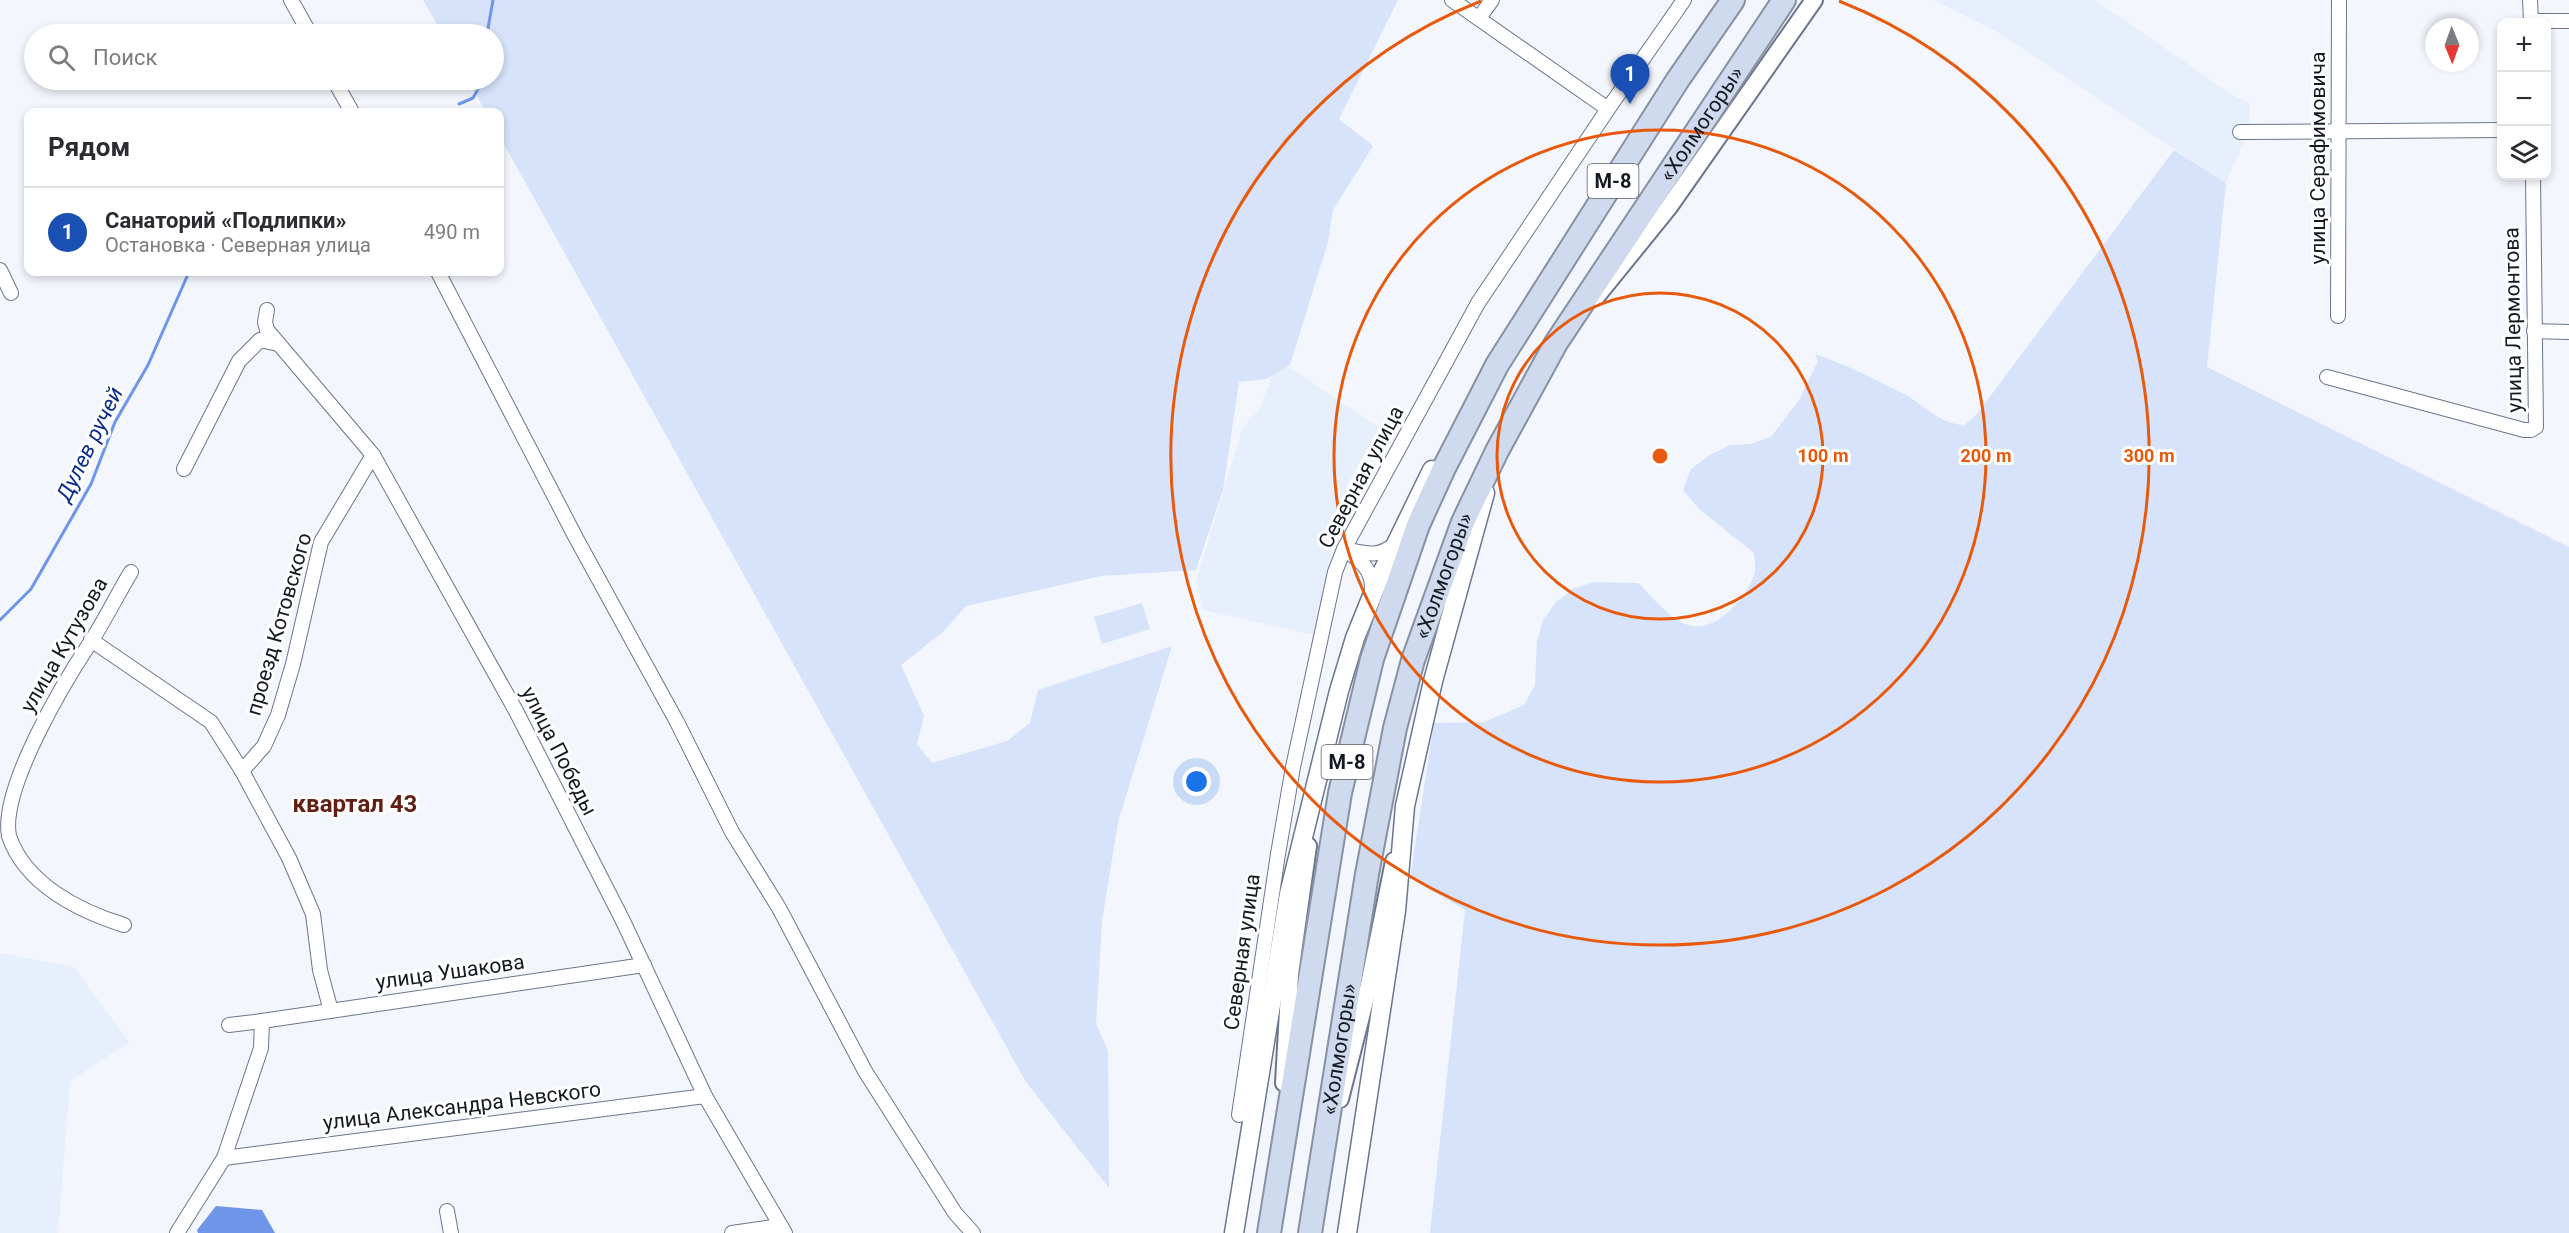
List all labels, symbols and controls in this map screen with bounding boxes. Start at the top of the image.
north arrow [2425,18,2479,72]
map controls [2497,18,2551,180]
button: + [2497,18,2551,72]
search box [24,24,504,90]
icon: search [45,41,78,74]
text: Поиск [93,45,157,70]
street label: улица Серафимовича [2306,52,2330,264]
pin: 1 [1610,54,1650,104]
street label: «Холмогоры» [1655,62,1748,186]
button: − [2497,72,2551,126]
button: layers [2497,126,2551,180]
text: Рядом [48,132,130,162]
road number: М-8 [1588,164,1638,198]
text: Санаторий «Подлипки» [105,208,347,233]
text: 1 [62,220,73,244]
text: 490 m [424,220,480,244]
street label: улица Лермонтова [2499,227,2527,413]
text: Остановка · Северная улица [105,233,371,257]
water label: Дулев ручей [50,383,128,507]
street label: Северная улица [1313,402,1409,552]
text: 100 m [1797,445,1849,466]
text: 200 m [1960,445,2012,466]
text: 300 m [2123,445,2175,466]
centre of rings [1650,446,1670,466]
street label: «Холмогоры» [1410,508,1478,642]
street label: проезд Котовского [241,530,317,718]
street label: улица Кутузова [16,573,112,717]
street label: улица Победы [516,682,602,820]
road number: М-8 [1322,745,1372,779]
your location [1182,767,1211,796]
district label: квартал 43 [293,790,417,818]
street label: Северная улица [1219,872,1265,1032]
street label: улица Ушакова [374,950,526,994]
street label: «Холмогоры» [1317,982,1361,1117]
street label: улица Александра Невского [322,1077,602,1135]

